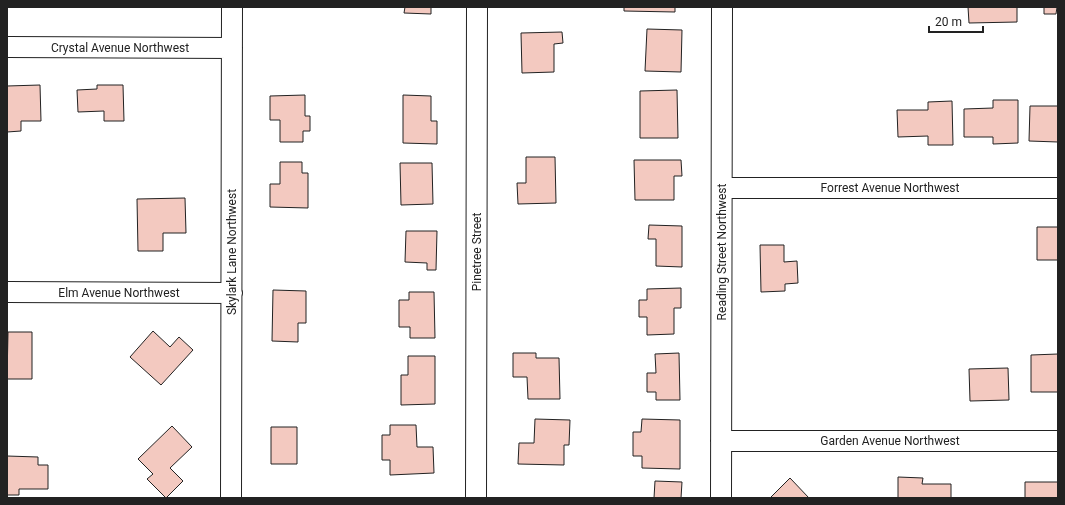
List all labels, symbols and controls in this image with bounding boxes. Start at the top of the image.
scale bar [929,8,983,34]
text: 20 m [935,15,962,29]
street label: Crystal Avenue Northwest [51,41,189,55]
street label: Forrest Avenue Northwest [821,181,959,195]
street label: Reading Street Northwest [715,184,729,320]
street label: Skylark Lane Northwest [225,189,239,315]
street label: Pinetree Street [470,213,484,291]
street label: Elm Avenue Northwest [58,286,180,300]
street label: Garden Avenue Northwest [820,434,960,448]

